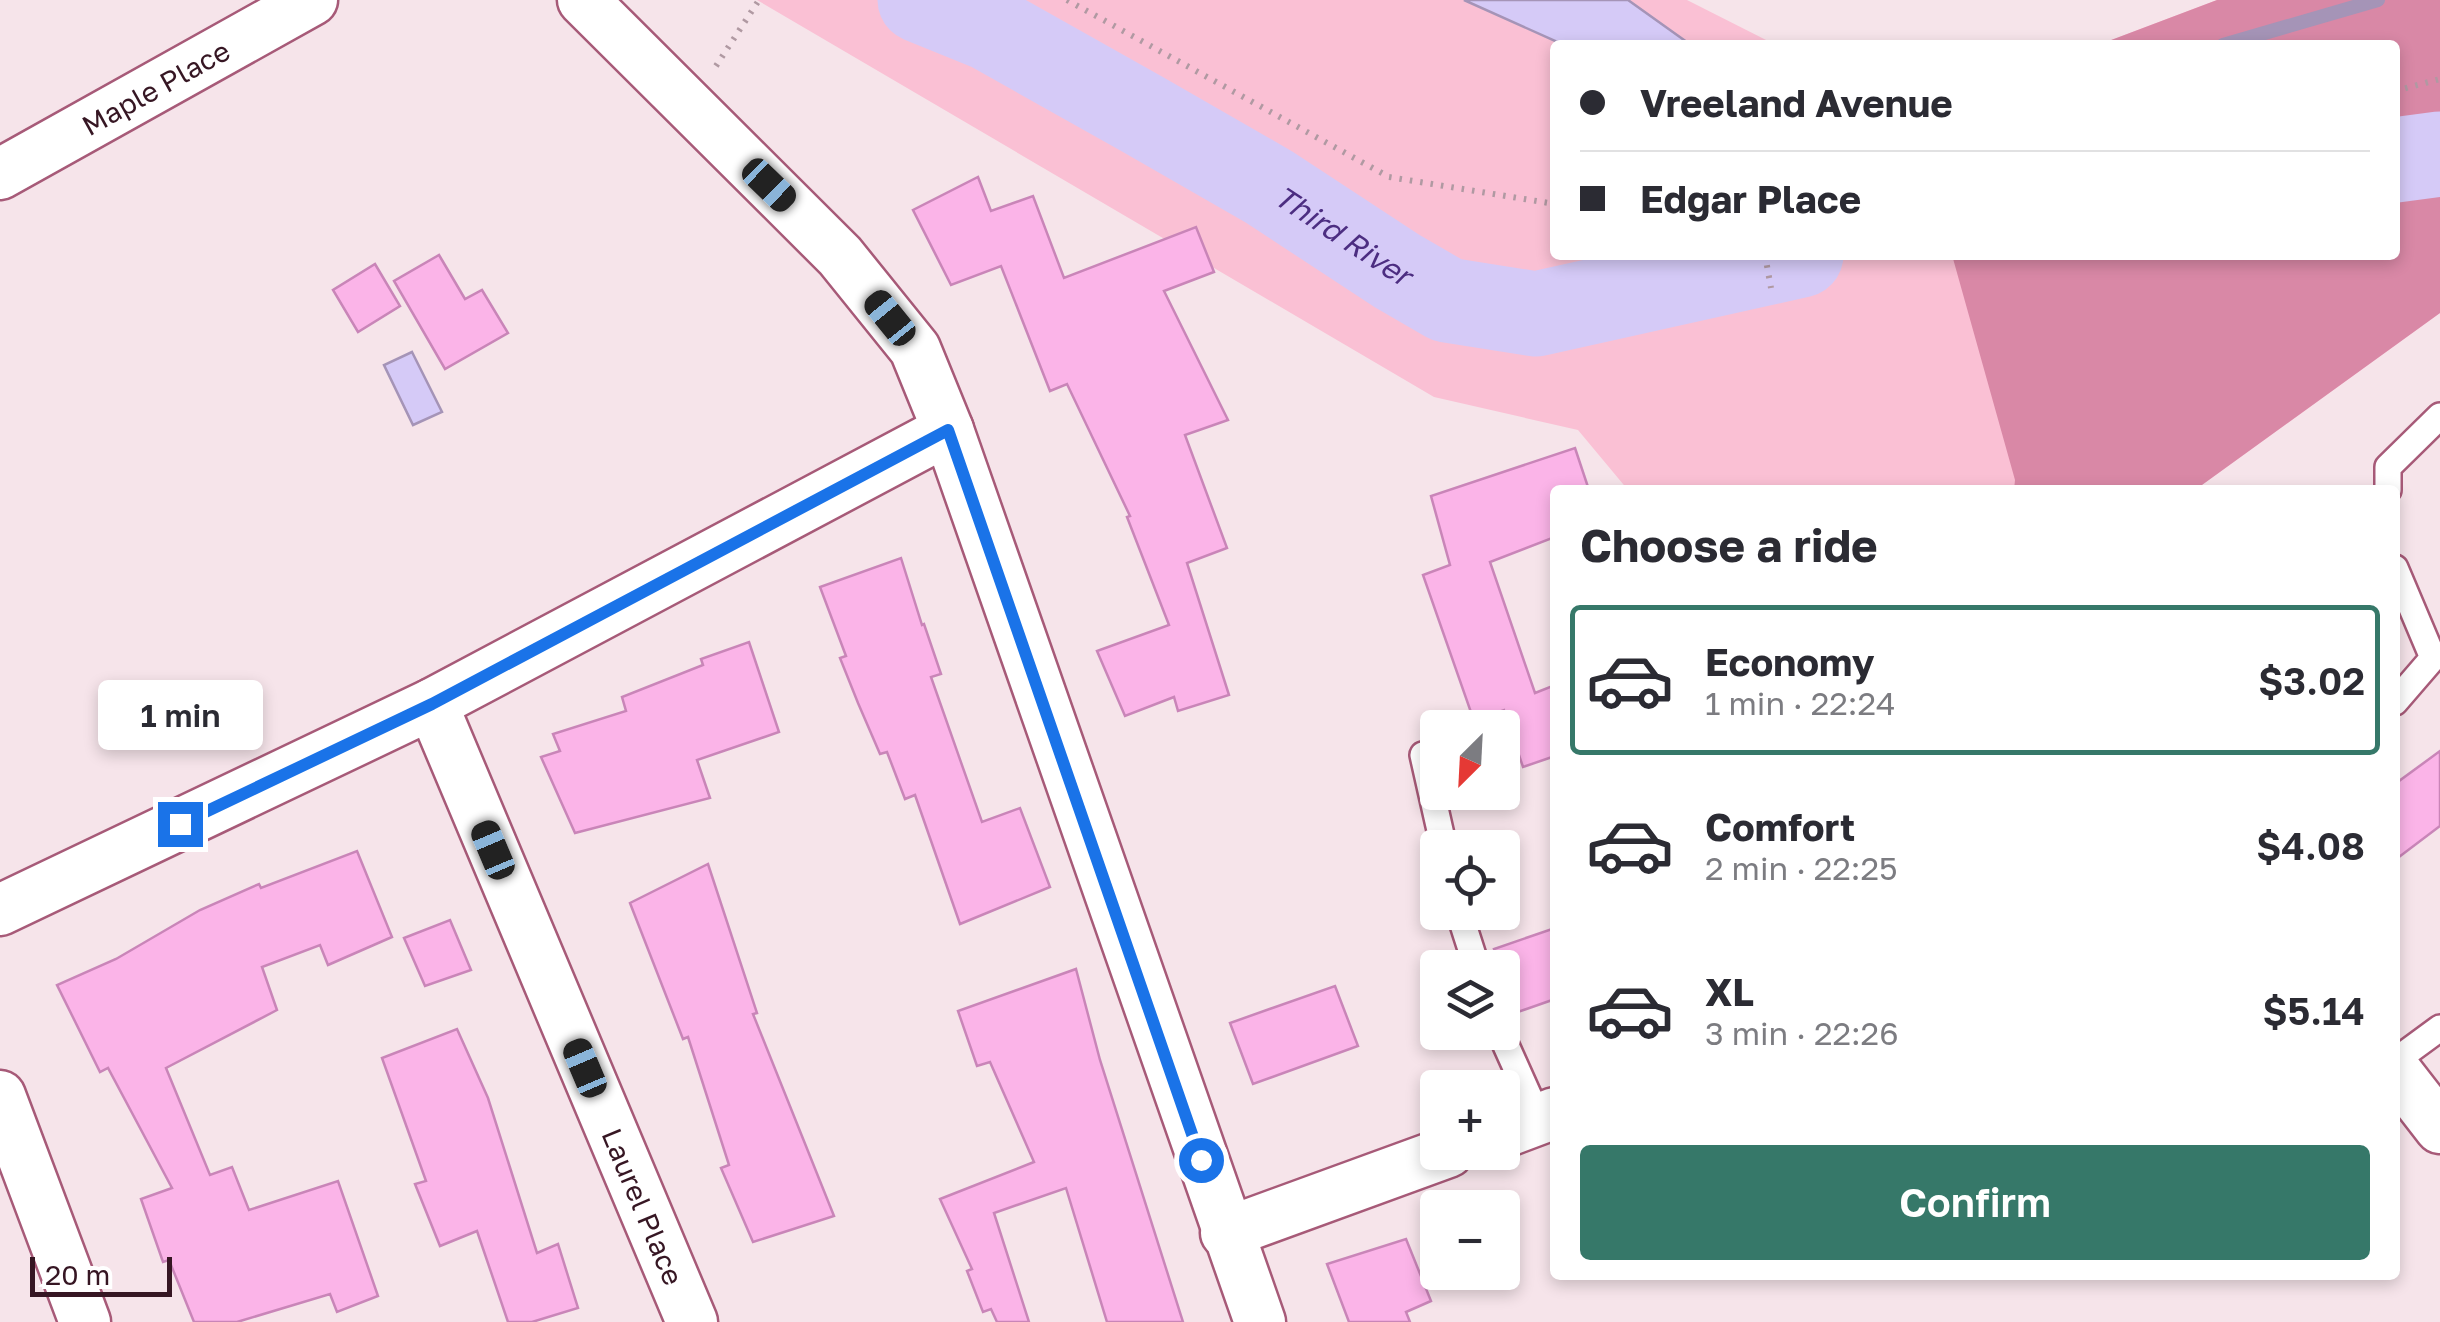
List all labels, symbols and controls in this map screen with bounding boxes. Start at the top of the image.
street label: Maple Place [76,33,235,142]
text: Vreeland Avenue [1640,80,1953,125]
car [737,153,801,217]
text: Edgar Place [1640,176,1861,221]
water label: Third River [1268,178,1421,296]
car [859,285,921,351]
text: Choose a ride [1580,518,1878,572]
icon: car [1585,635,1675,725]
text: Economy [1705,639,1874,684]
text: $3.02 [2258,658,2365,703]
callout: 1 min [98,679,262,749]
text: 1 min · 22:24 [1705,684,1896,722]
text: 1 min [140,696,221,734]
north arrow [1420,710,1520,810]
map controls [1420,710,1520,1290]
icon: car [1585,800,1675,890]
route end [158,802,203,847]
text: Comfort [1705,804,1855,849]
car [467,817,519,883]
text: $4.08 [2256,823,2365,868]
button: locate [1420,830,1520,930]
text: 2 min · 22:25 [1705,849,1898,887]
button: layers [1420,950,1520,1050]
icon: car [1585,965,1675,1055]
text: XL [1705,969,1754,1014]
text: $5.14 [2262,988,2365,1033]
text: 3 min · 22:26 [1705,1014,1899,1052]
car [559,1035,611,1101]
button: + [1420,1070,1520,1170]
street label: Laurel Place [596,1123,691,1290]
route start [1179,1138,1224,1183]
button: Confirm [1580,1145,2370,1260]
button: − [1420,1190,1520,1290]
scale bar [30,1252,172,1296]
text: 20 m [45,1258,110,1291]

